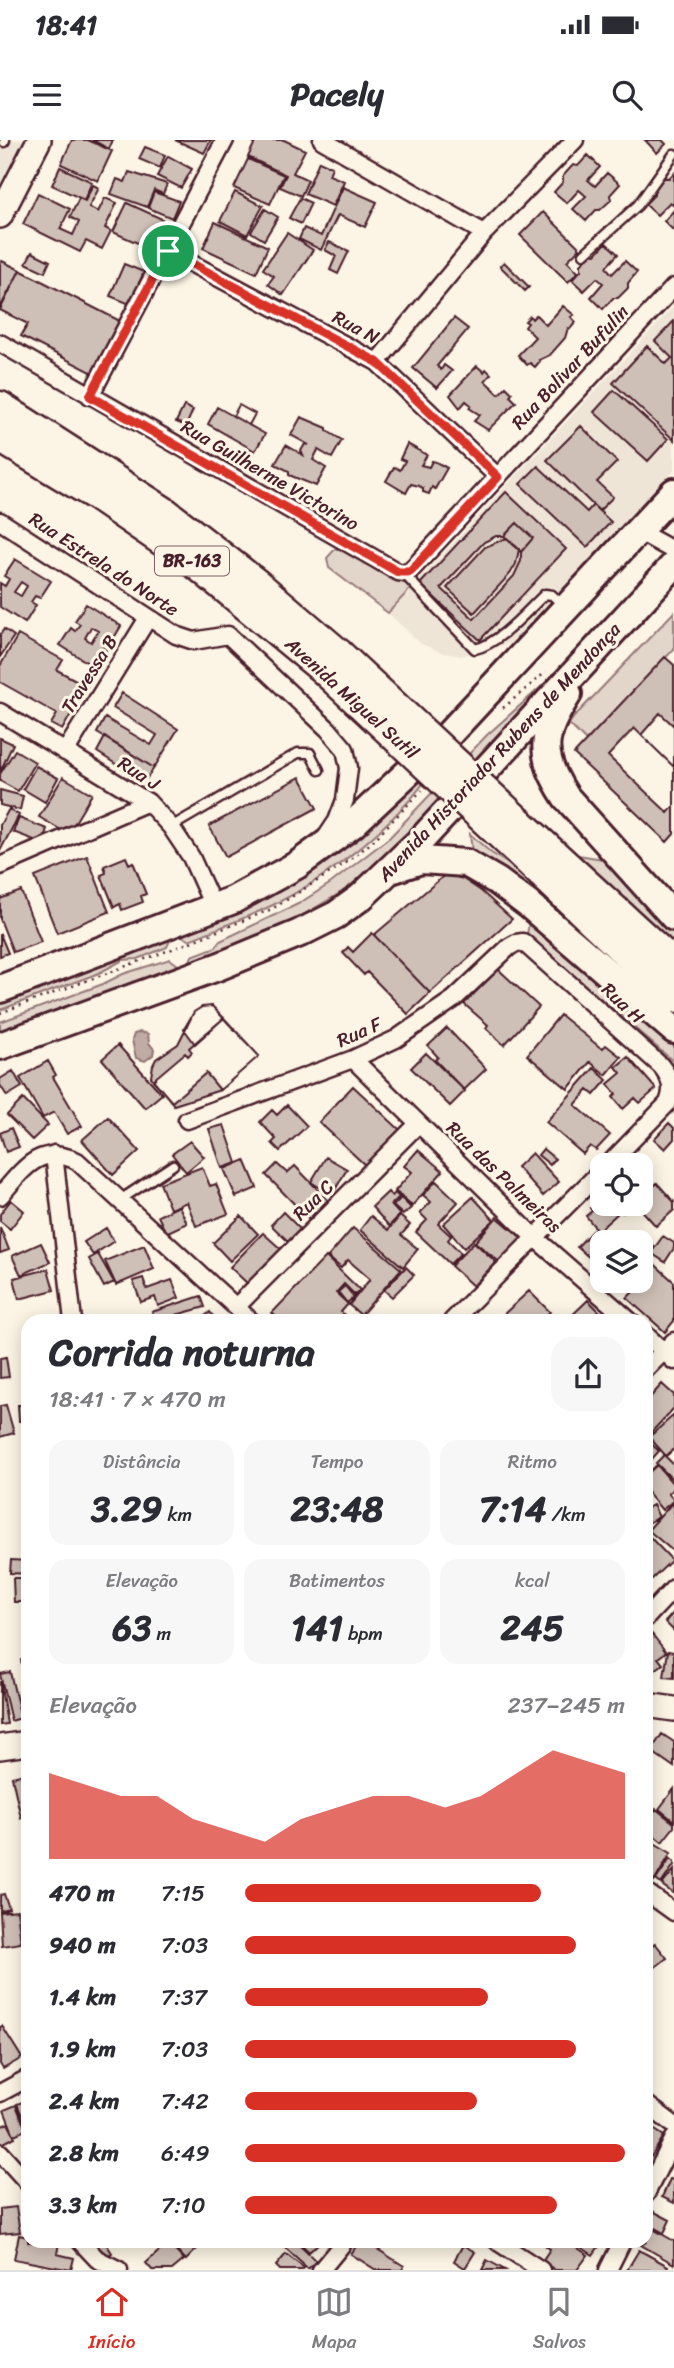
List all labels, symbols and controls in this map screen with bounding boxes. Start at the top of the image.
text: 18:41 [35,2,97,48]
text: Pacely [290,66,384,123]
icon: menu [28,76,66,114]
icon: search [608,76,646,114]
pin [138,221,198,281]
icon: arrive [149,232,187,270]
street label: Rua Bolivar Bufulin [503,297,637,437]
street label: Rua N [326,301,386,353]
street label: Rua Guilherme Victorino [175,410,366,540]
street label: Rua Estrela do Norte [22,503,186,625]
road number: BR-163 [155,547,229,576]
street label: Avenida Historiador Rubens de Mendonça [368,614,629,890]
street label: Travessa B [52,628,126,720]
street label: Avenida Miguel Sutil [276,628,427,768]
street label: Rua J [111,747,168,800]
street label: Rua H [594,974,653,1032]
street label: Rua F [331,1007,388,1057]
street label: Rua das Palmeiras [438,1113,570,1241]
map controls [590,1153,653,1293]
button: locate [590,1153,653,1216]
street label: Rua C [284,1171,342,1229]
button: layers [590,1230,653,1293]
text: Corrida noturna [49,1319,315,1386]
button: share [551,1337,625,1411]
text: 18:41 · 7 × 470 m [49,1379,226,1420]
text: Distância [103,1445,181,1478]
text: Tempo [311,1445,363,1478]
text: Ritmo [508,1445,557,1478]
text: 3.29 [91,1478,163,1540]
text: 23:48 [291,1478,383,1540]
text: 7:14 [479,1478,547,1540]
text: km [163,1498,192,1531]
text: /km [547,1498,586,1531]
text: Elevação [105,1564,178,1597]
text: Batimentos [289,1564,385,1597]
text: kcal [515,1564,550,1597]
text: 63 [112,1597,151,1659]
text: 141 [291,1597,343,1659]
text: 245 [501,1597,564,1659]
text: m [151,1617,171,1650]
text: bpm [343,1617,383,1650]
text: Elevação [49,1685,137,1726]
text: 237–245 m [508,1685,625,1726]
text: 470 m [49,1873,115,1914]
text: 7:15 [161,1873,205,1914]
text: 940 m [49,1925,116,1966]
text: 7:03 [161,1925,208,1966]
text: 1.4 km [49,1977,116,2018]
text: 7:37 [161,1977,207,2018]
text: 1.9 km [49,2029,116,2070]
text: 7:03 [161,2029,208,2070]
text: 2.4 km [49,2081,119,2122]
text: 7:42 [161,2081,209,2122]
text: 2.8 km [49,2133,119,2174]
text: 6:49 [161,2133,210,2174]
text: 3.3 km [49,2185,117,2226]
text: 7:10 [161,2185,205,2226]
tab: Início [88,2283,136,2358]
tab: Mapa [312,2283,356,2358]
tab: Salvos [533,2283,586,2358]

